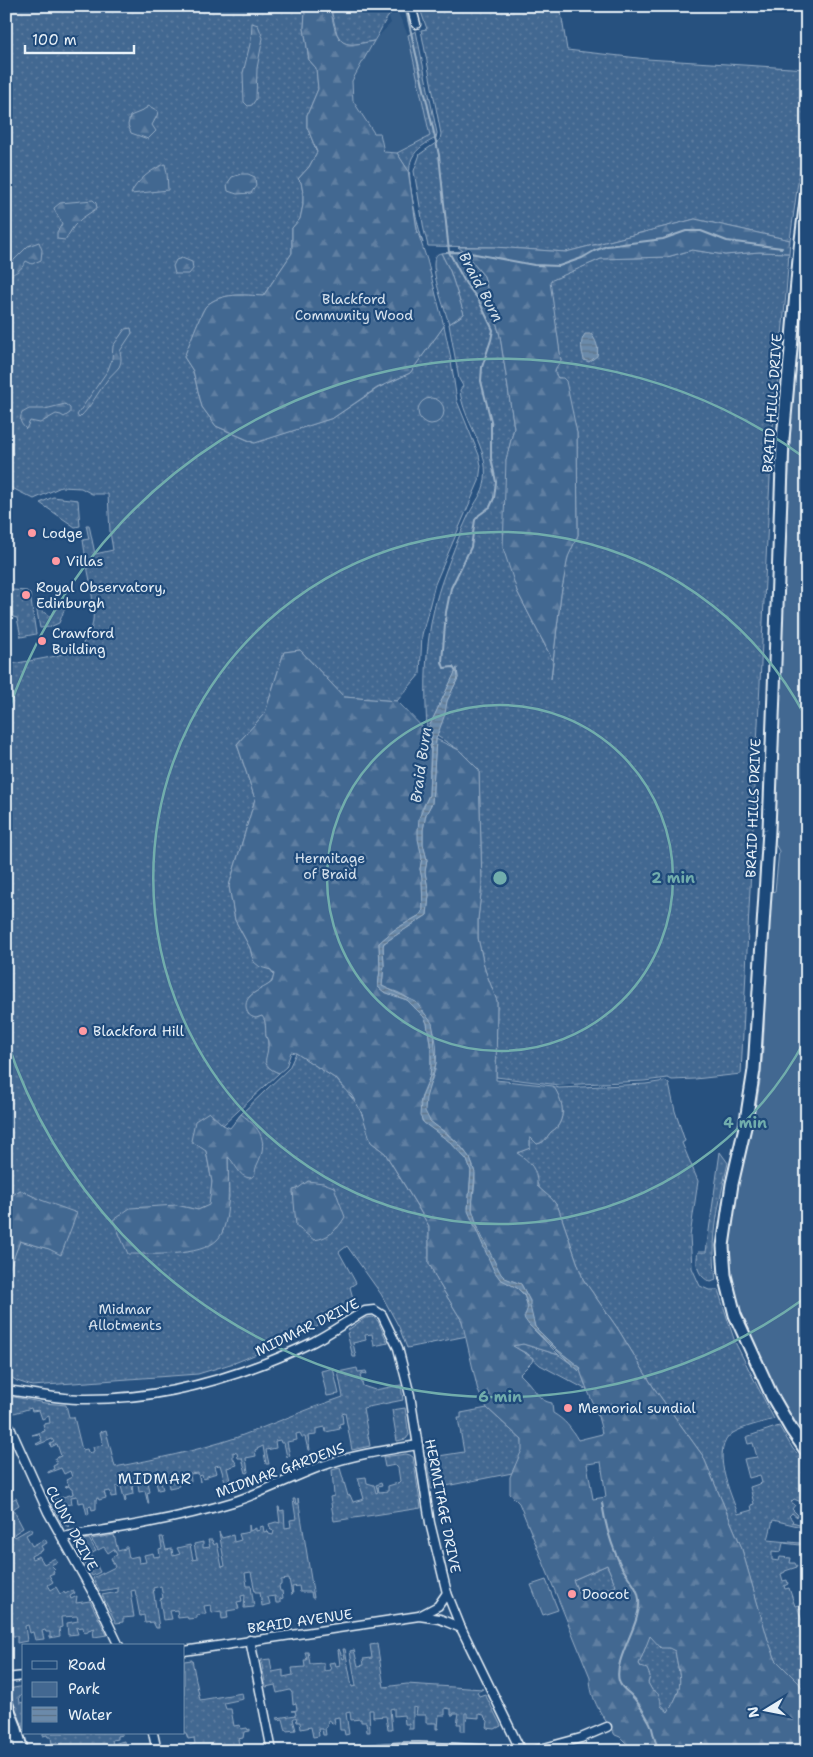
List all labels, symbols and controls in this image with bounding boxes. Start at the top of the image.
scale bar [25,22,134,54]
text: 100 m [32,30,77,50]
water label: Braid Burn [454,249,508,325]
park label: Blackford Community Wood [295,290,413,324]
street label: BRAID HILLS DRIVE [758,333,786,473]
place label: Lodge [42,524,83,542]
marker: Lodge [26,527,38,539]
place label: Villas [66,552,103,570]
marker: Villas [50,555,62,567]
place label: Royal Observatory, Edinburgh [36,578,166,612]
marker: Royal Observatory, Edinburgh [20,589,32,601]
place label: Crawford Building [52,624,114,658]
marker: Crawford Building [36,635,48,647]
water label: Braid Burn [406,726,436,804]
street label: BRAID HILLS DRIVE [742,738,764,878]
park label: Hermitage of Braid [295,849,365,883]
text: 2 min [651,868,695,888]
centre of rings [491,869,509,887]
place label: Blackford Hill [93,1022,185,1040]
marker: Blackford Hill [77,1025,89,1037]
text: 4 min [723,1113,767,1133]
street label: MIDMAR DRIVE [252,1294,362,1360]
park label: Midmar Allotments [88,1300,162,1334]
text: 6 min [478,1387,522,1407]
place label: Memorial sundial [578,1399,696,1417]
marker: Memorial sundial [562,1402,574,1414]
street label: HERMITAGE DRIVE [421,1437,465,1575]
street label: MIDMAR GARDENS [213,1438,347,1502]
district label: MIDMAR [118,1469,192,1489]
street label: CLUNY DRIVE [42,1482,102,1574]
place label: Doocot [582,1585,629,1603]
marker: Doocot [566,1588,578,1600]
street label: BRAID AVENUE [246,1605,354,1637]
legend [22,1644,185,1734]
text: Road [68,1655,106,1675]
text: Park [68,1679,100,1699]
north arrow [740,1684,790,1734]
text: Water [68,1705,112,1725]
text: N [743,1705,763,1719]

